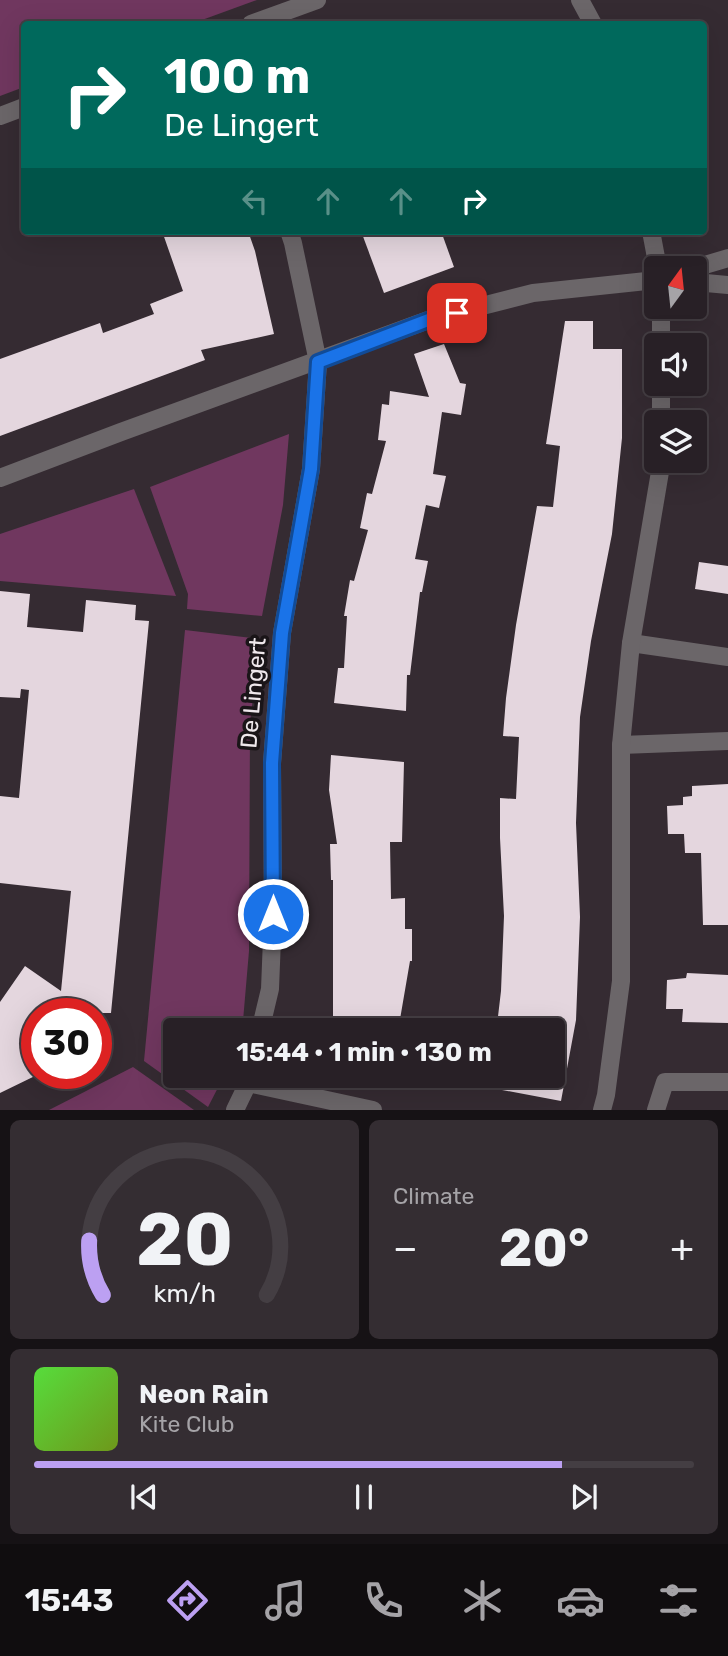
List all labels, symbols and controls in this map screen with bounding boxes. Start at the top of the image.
text: 100 m [164,47,310,105]
icon: right [49,49,140,140]
text: De Lingert [164,106,319,144]
icon: left [236,182,274,220]
icon: ahead [309,182,347,220]
icon: ahead [382,182,420,220]
icon: right [455,182,493,220]
north arrow [644,256,707,318]
map controls [644,256,707,473]
pin [427,283,487,343]
icon: arrive [438,294,476,332]
button: sound [644,333,707,396]
button: layers [644,410,707,473]
street label: De Lingert [234,636,272,750]
position arrow [236,877,310,951]
speed limit sign: 30 [21,998,112,1089]
text: 15:44 · 1 min · 130 m [236,1037,492,1068]
text: Climate [393,1182,474,1210]
text: 20 [136,1198,233,1284]
text: 20° [499,1217,589,1279]
text: − [393,1225,418,1271]
text: + [670,1225,694,1271]
text: km/h [153,1279,216,1308]
text: Neon Rain [139,1379,269,1410]
text: Kite Club [139,1410,234,1438]
icon: previous [125,1478,163,1516]
icon: pause [345,1478,383,1516]
icon: next [565,1478,603,1516]
icon: directions [163,1576,212,1625]
icon: music [261,1576,310,1625]
icon: phone [359,1576,408,1625]
icon: climate [458,1576,507,1625]
icon: car [556,1576,605,1625]
icon: filters [654,1576,703,1625]
text: 15:43 [25,1581,114,1619]

